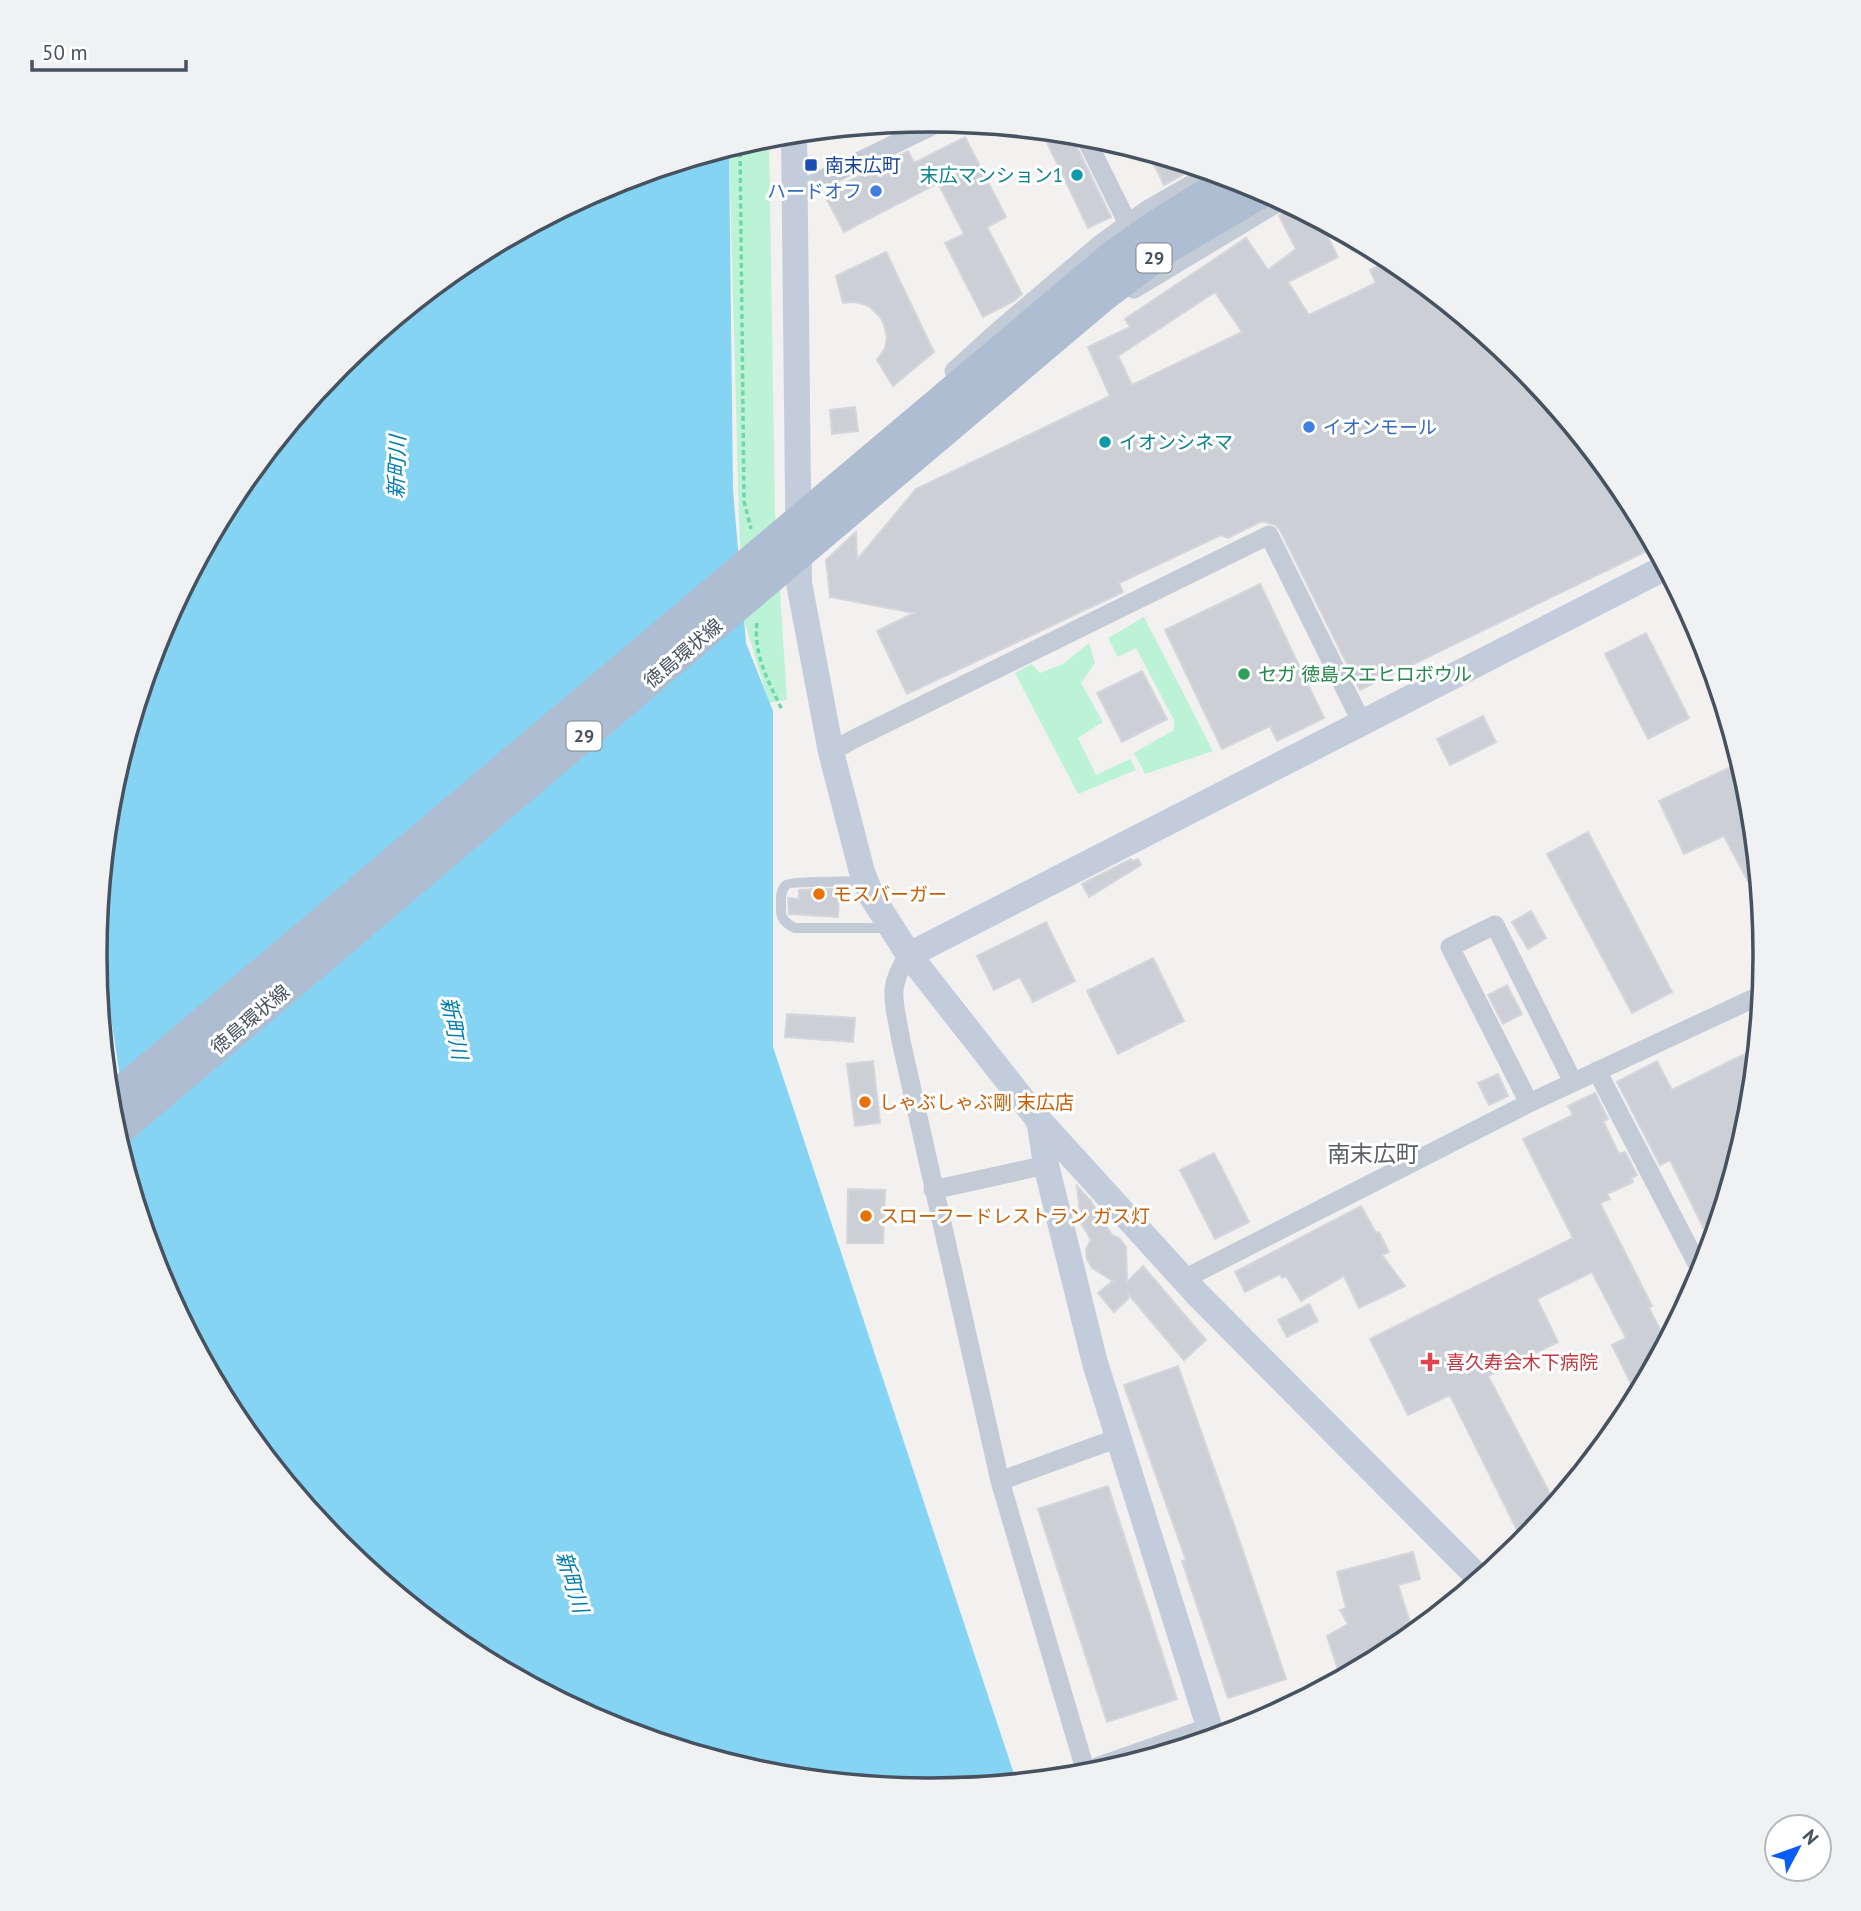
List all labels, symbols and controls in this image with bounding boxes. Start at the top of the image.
scale bar [32,28,186,72]
text: 50 m [42,39,88,66]
place label: 南末広町 [825,153,901,177]
marker: 南末広町 [803,157,819,173]
place label: 末広マンション1 [920,163,1063,187]
marker: 末広マンション1 [1069,167,1085,183]
place label: ハードオフ [767,179,862,203]
marker: ハードオフ [868,183,884,199]
road number: 29 [1136,244,1172,272]
place label: イオンモール [1323,415,1437,439]
marker: イオンモール [1301,419,1317,435]
place label: イオンシネマ [1119,430,1233,454]
water label: 新町川 [382,433,411,499]
marker: イオンシネマ [1097,434,1113,450]
street label: 徳島環状線 [639,613,727,693]
place label: セガ 徳島スエヒロボウル [1258,662,1472,686]
marker: セガ 徳島スエヒロボウル [1236,666,1252,682]
road number: 29 [566,722,602,750]
place label: モスバーガー [833,882,947,906]
marker: モスバーガー [811,886,827,902]
street label: 徳島環状線 [206,979,294,1059]
water label: 新町川 [435,994,474,1063]
place label: しゃぶしゃぶ剛 末広店 [879,1090,1074,1114]
marker: しゃぶしゃぶ剛 末広店 [857,1094,873,1110]
district label: 南末広町 [1327,1139,1419,1168]
place label: スローフードレストラン ガス灯 [880,1204,1150,1228]
marker: スローフードレストラン ガス灯 [858,1208,874,1224]
place label: 喜久寿会木下病院 [1446,1350,1598,1374]
marker: 喜久寿会木下病院 [1420,1352,1440,1372]
water label: 新町川 [550,1548,595,1618]
north arrow [1763,1813,1833,1883]
text: N [1798,1824,1824,1849]

